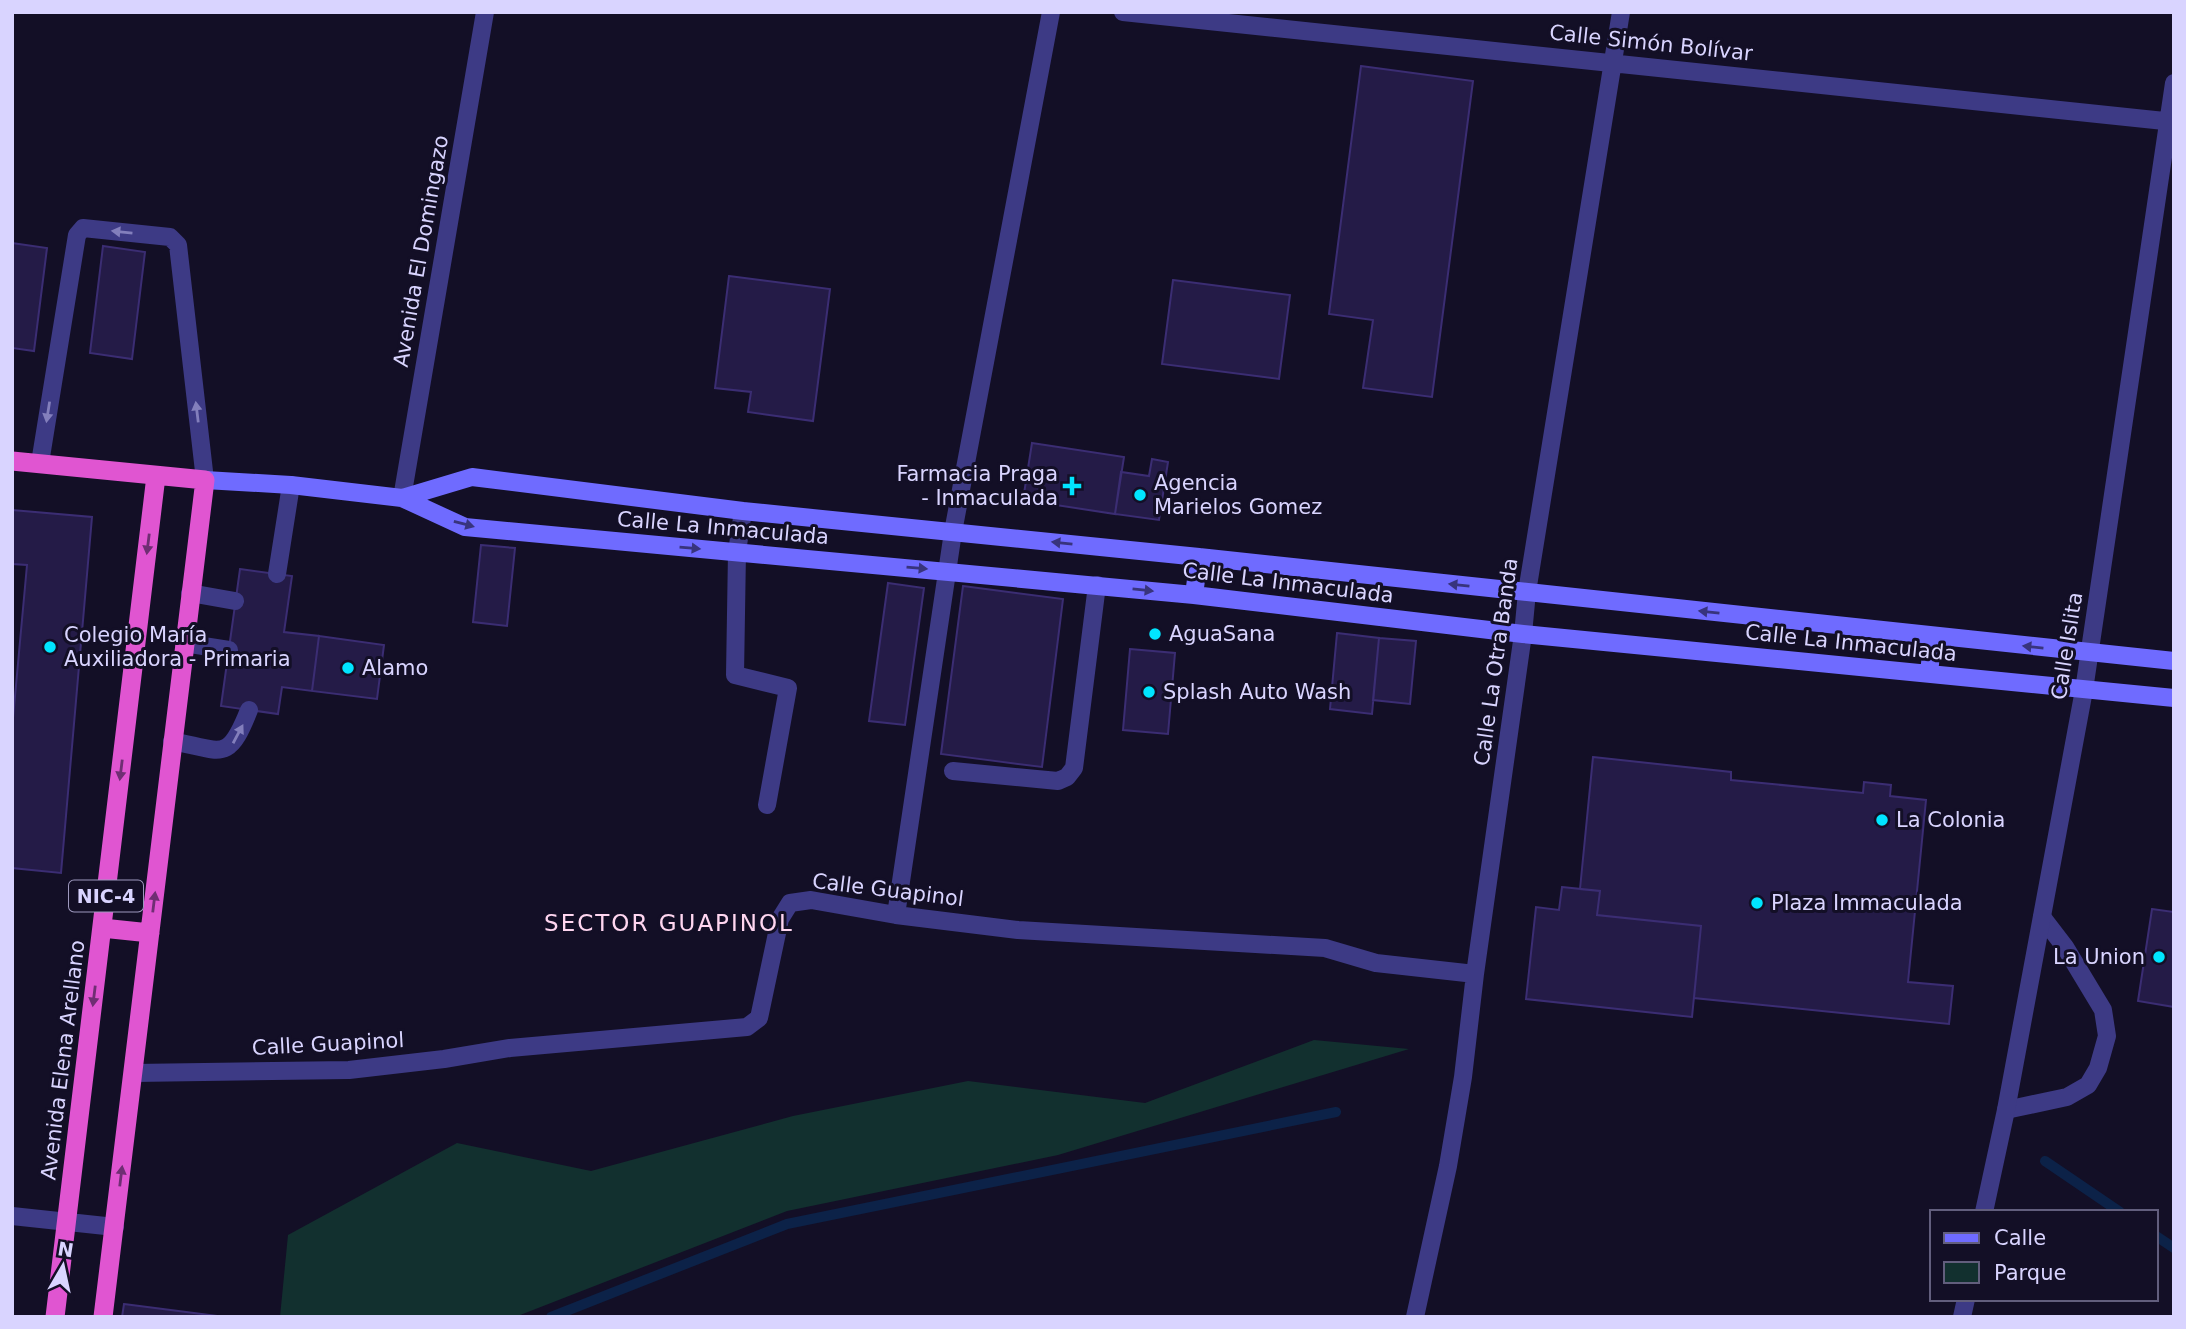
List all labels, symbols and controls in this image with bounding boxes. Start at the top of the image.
street label: Calle Simón Bolívar [1548,20,1754,66]
street label: Avenida El Domingazo [389,133,453,369]
one-way arrow [110,226,132,237]
one-way arrow [42,401,53,423]
one-way arrow [192,401,203,423]
place label: Farmacia Praga - Inmaculada [896,462,1058,510]
place label: Agencia Marielos Gomez [1154,471,1322,519]
marker: Farmacia Praga - Inmaculada [1064,478,1080,494]
marker: Agencia Marielos Gomez [1132,487,1148,503]
street label: Calle La Inmaculada [616,507,830,549]
one-way arrow [454,520,475,530]
one-way arrow [142,533,153,555]
one-way arrow [1051,537,1073,548]
one-way arrow [680,543,702,554]
street label: Calle La Otra Banda [1470,556,1522,768]
street label: Calle La Inmaculada [1181,558,1395,608]
one-way arrow [906,563,928,574]
one-way arrow [1447,579,1469,590]
one-way arrow [1133,585,1155,596]
street label: Calle Islita [2047,590,2087,702]
one-way arrow [1698,606,1720,617]
street label: Calle La Inmaculada [1744,620,1958,666]
place label: AguaSana [1169,622,1275,646]
place label: Colegio María Auxiliadora - Primaria [64,623,291,671]
marker: AguaSana [1147,626,1163,642]
marker: Colegio María Auxiliadora - Primaria [42,639,58,655]
one-way arrow [2022,641,2044,652]
place label: Alamo [362,656,428,680]
marker: Alamo [340,660,356,676]
place label: Splash Auto Wash [1163,680,1351,704]
marker: Splash Auto Wash [1141,684,1157,700]
one-way arrow [232,724,244,743]
one-way arrow [115,759,126,781]
place label: La Colonia [1896,808,2005,832]
marker: La Colonia [1874,812,1890,828]
street label: Calle Guapinol [811,869,965,911]
road number: NIC-4 [69,880,143,912]
one-way arrow [148,890,159,912]
place label: Plaza Immaculada [1771,891,1963,915]
marker: Plaza Immaculada [1749,895,1765,911]
district label: SECTOR GUAPINOL [544,910,794,936]
street label: Avenida Elena Arellano [36,939,90,1181]
place label: La Union [2053,945,2145,969]
marker: La Union [2151,949,2167,965]
one-way arrow [88,985,99,1007]
street label: Calle Guapinol [251,1028,405,1060]
one-way arrow [115,1165,126,1187]
legend [1930,1210,2158,1301]
text: Calle [1994,1226,2046,1250]
north arrow [28,1231,98,1301]
text: N [56,1237,75,1261]
text: Parque [1994,1261,2066,1285]

